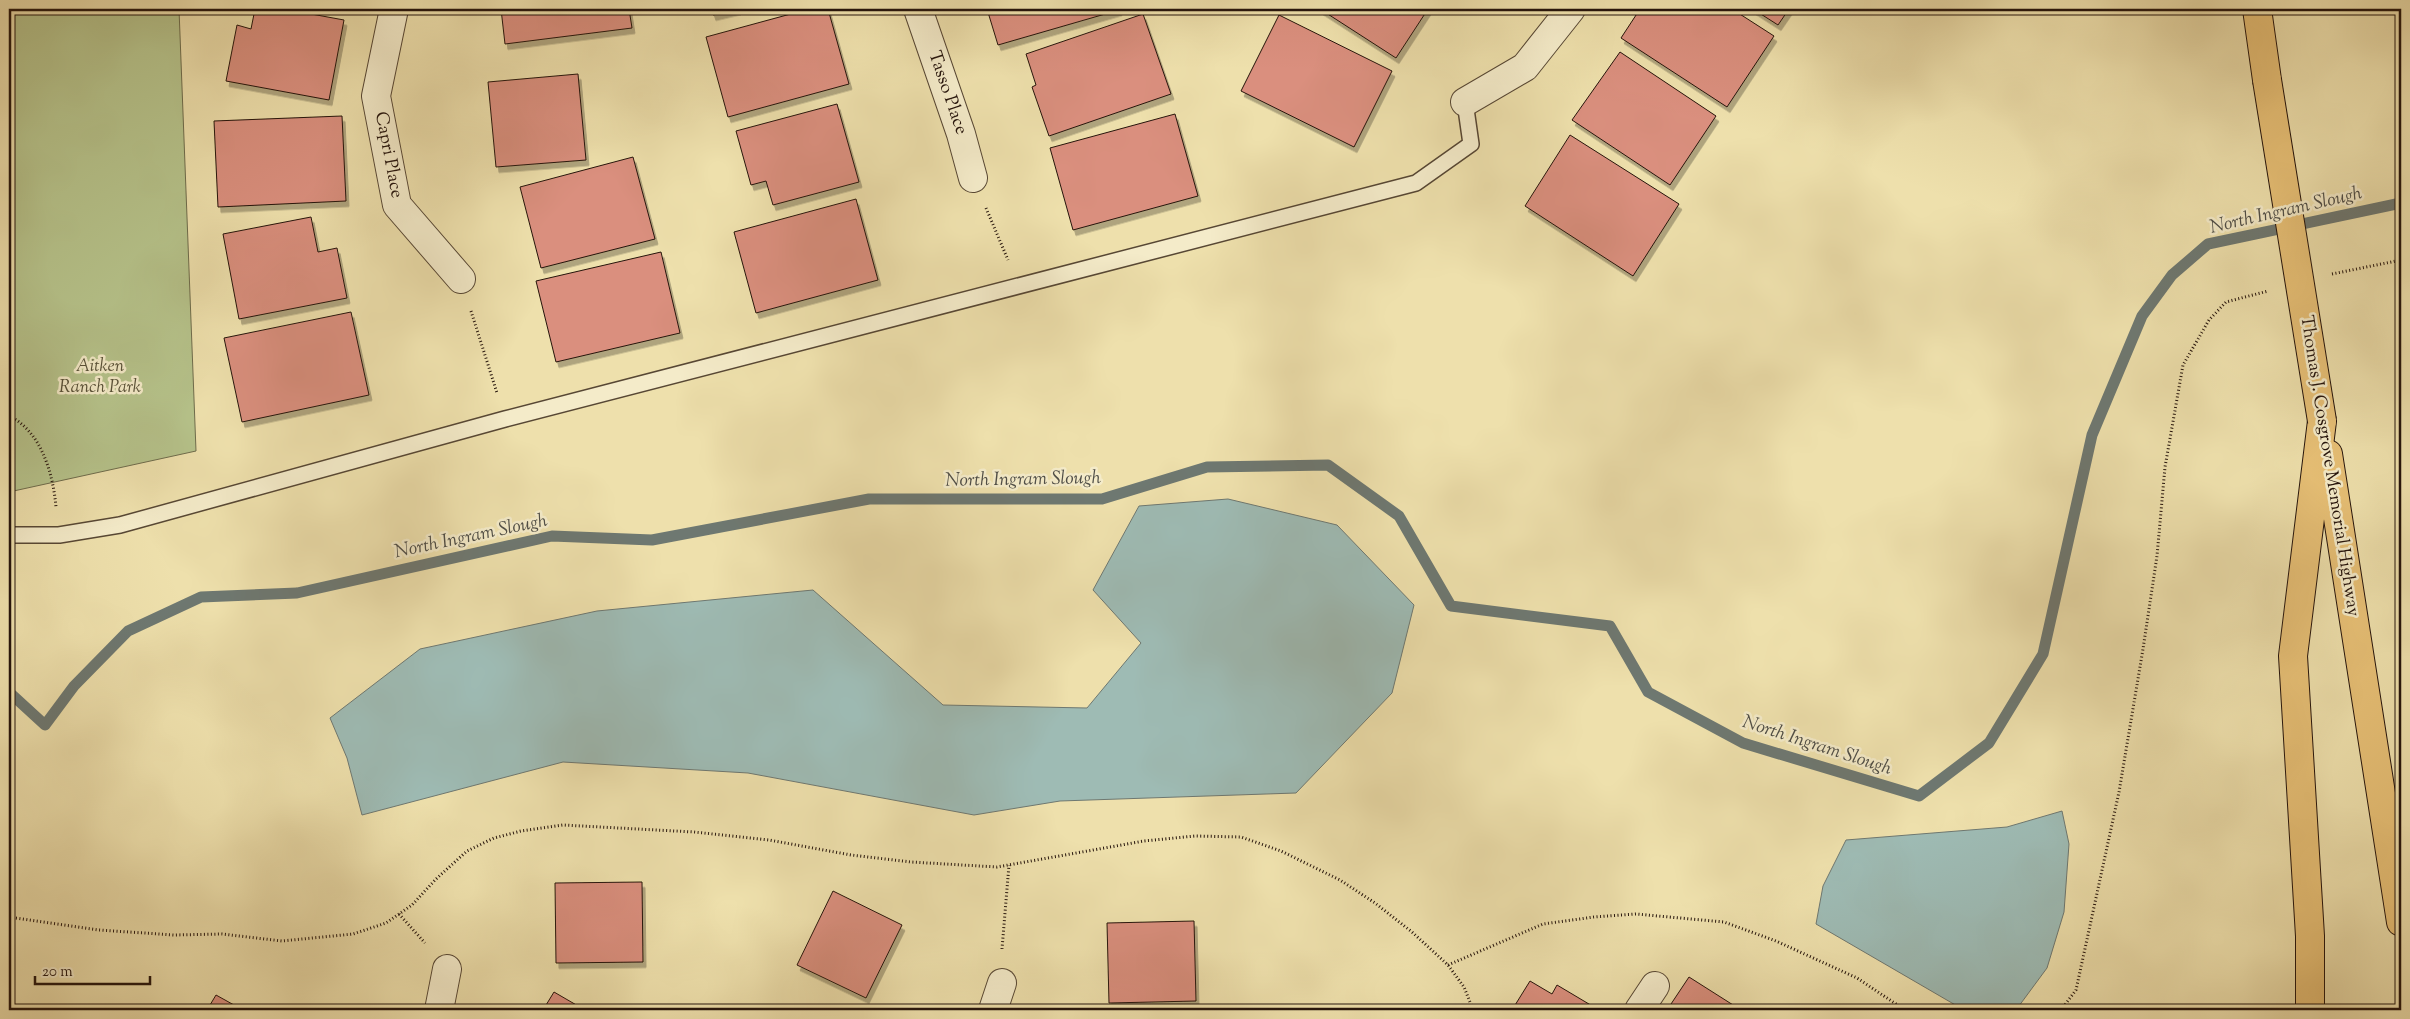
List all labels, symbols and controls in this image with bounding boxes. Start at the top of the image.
street label: Tasso Place [921,48,973,138]
street label: Capri Place [367,109,409,201]
water label: North Ingram Slough [2207,180,2366,242]
street label: Thomas J. Cosgrove Memorial Highway [2292,314,2366,618]
park label: Aitken Ranch Park [59,354,141,401]
water label: North Ingram Slough [945,465,1102,495]
water label: North Ingram Slough [392,507,551,566]
water label: North Ingram Slough [1739,709,1896,783]
scale bar [35,954,150,986]
text: 20 m [42,962,73,983]

